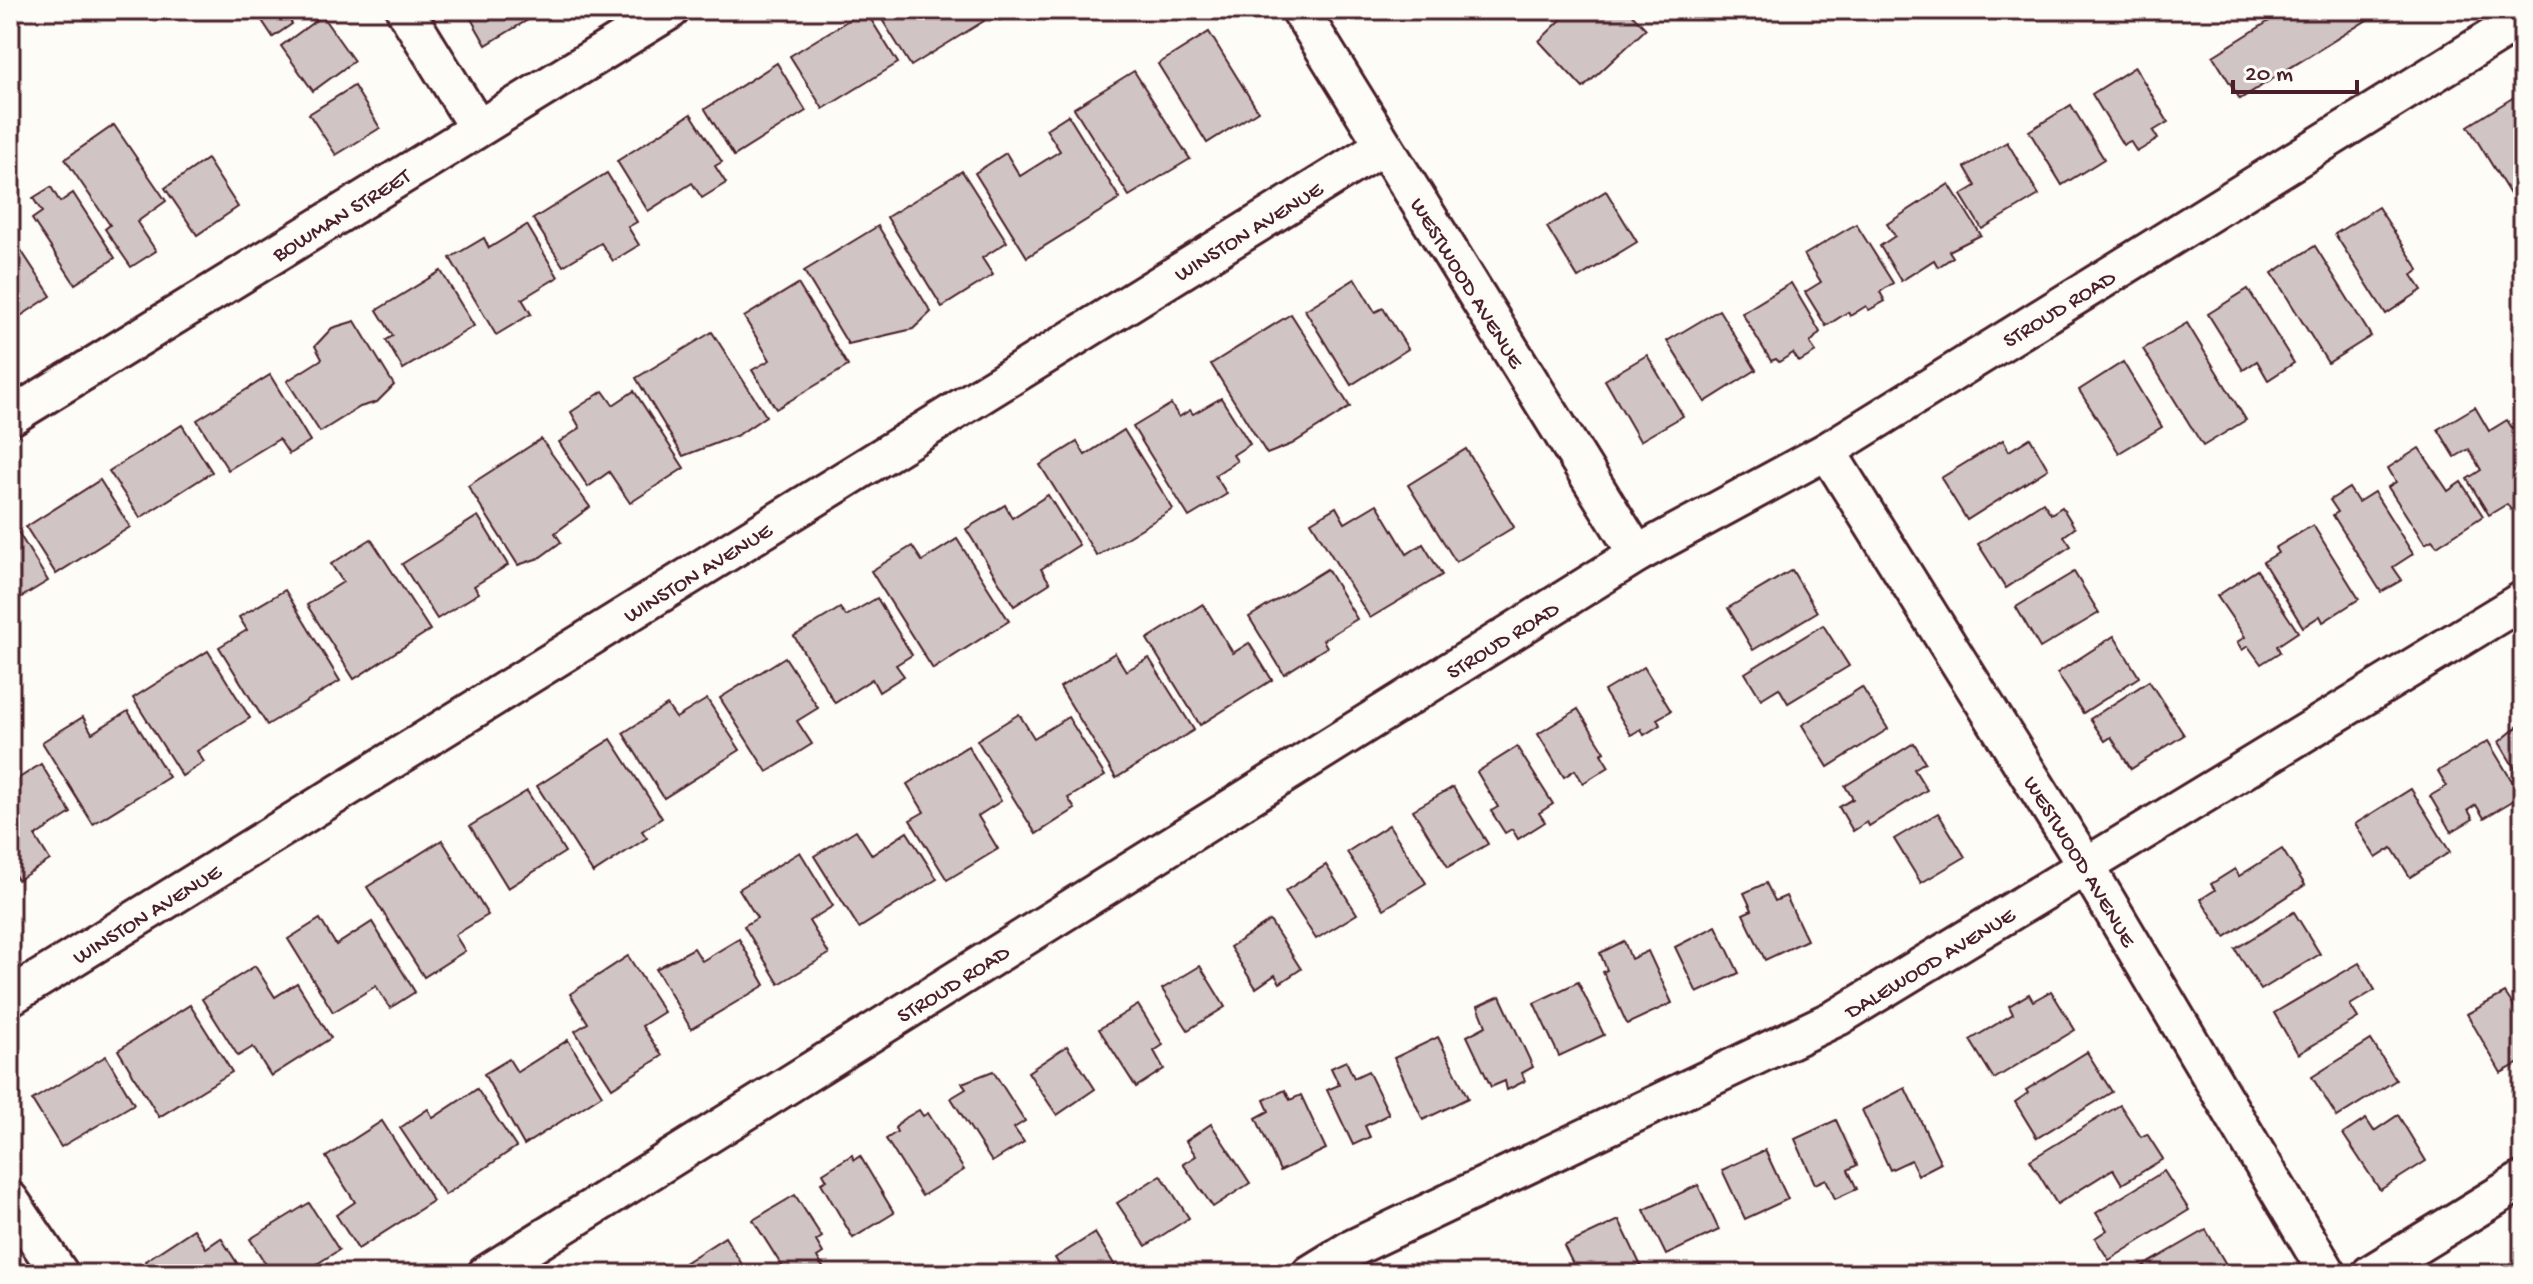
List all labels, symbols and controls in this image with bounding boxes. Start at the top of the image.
scale bar [2233,44,2357,94]
text: 20 m [2245,61,2293,90]
street label: BOWMAN STREET [268,164,418,270]
street label: WINSTON AVENUE [1171,177,1330,289]
street label: WESTWOOD AVENUE [1403,194,1528,375]
street label: STROUD ROAD [1999,266,2122,355]
street label: WINSTON AVENUE [620,518,779,630]
street label: STROUD ROAD [1443,597,1565,687]
street label: WESTWOOD AVENUE [2016,772,2141,954]
street label: WINSTON AVENUE [69,860,228,972]
street label: DALEWOOD AVENUE [1840,903,2022,1028]
street label: STROUD ROAD [893,940,1016,1031]

